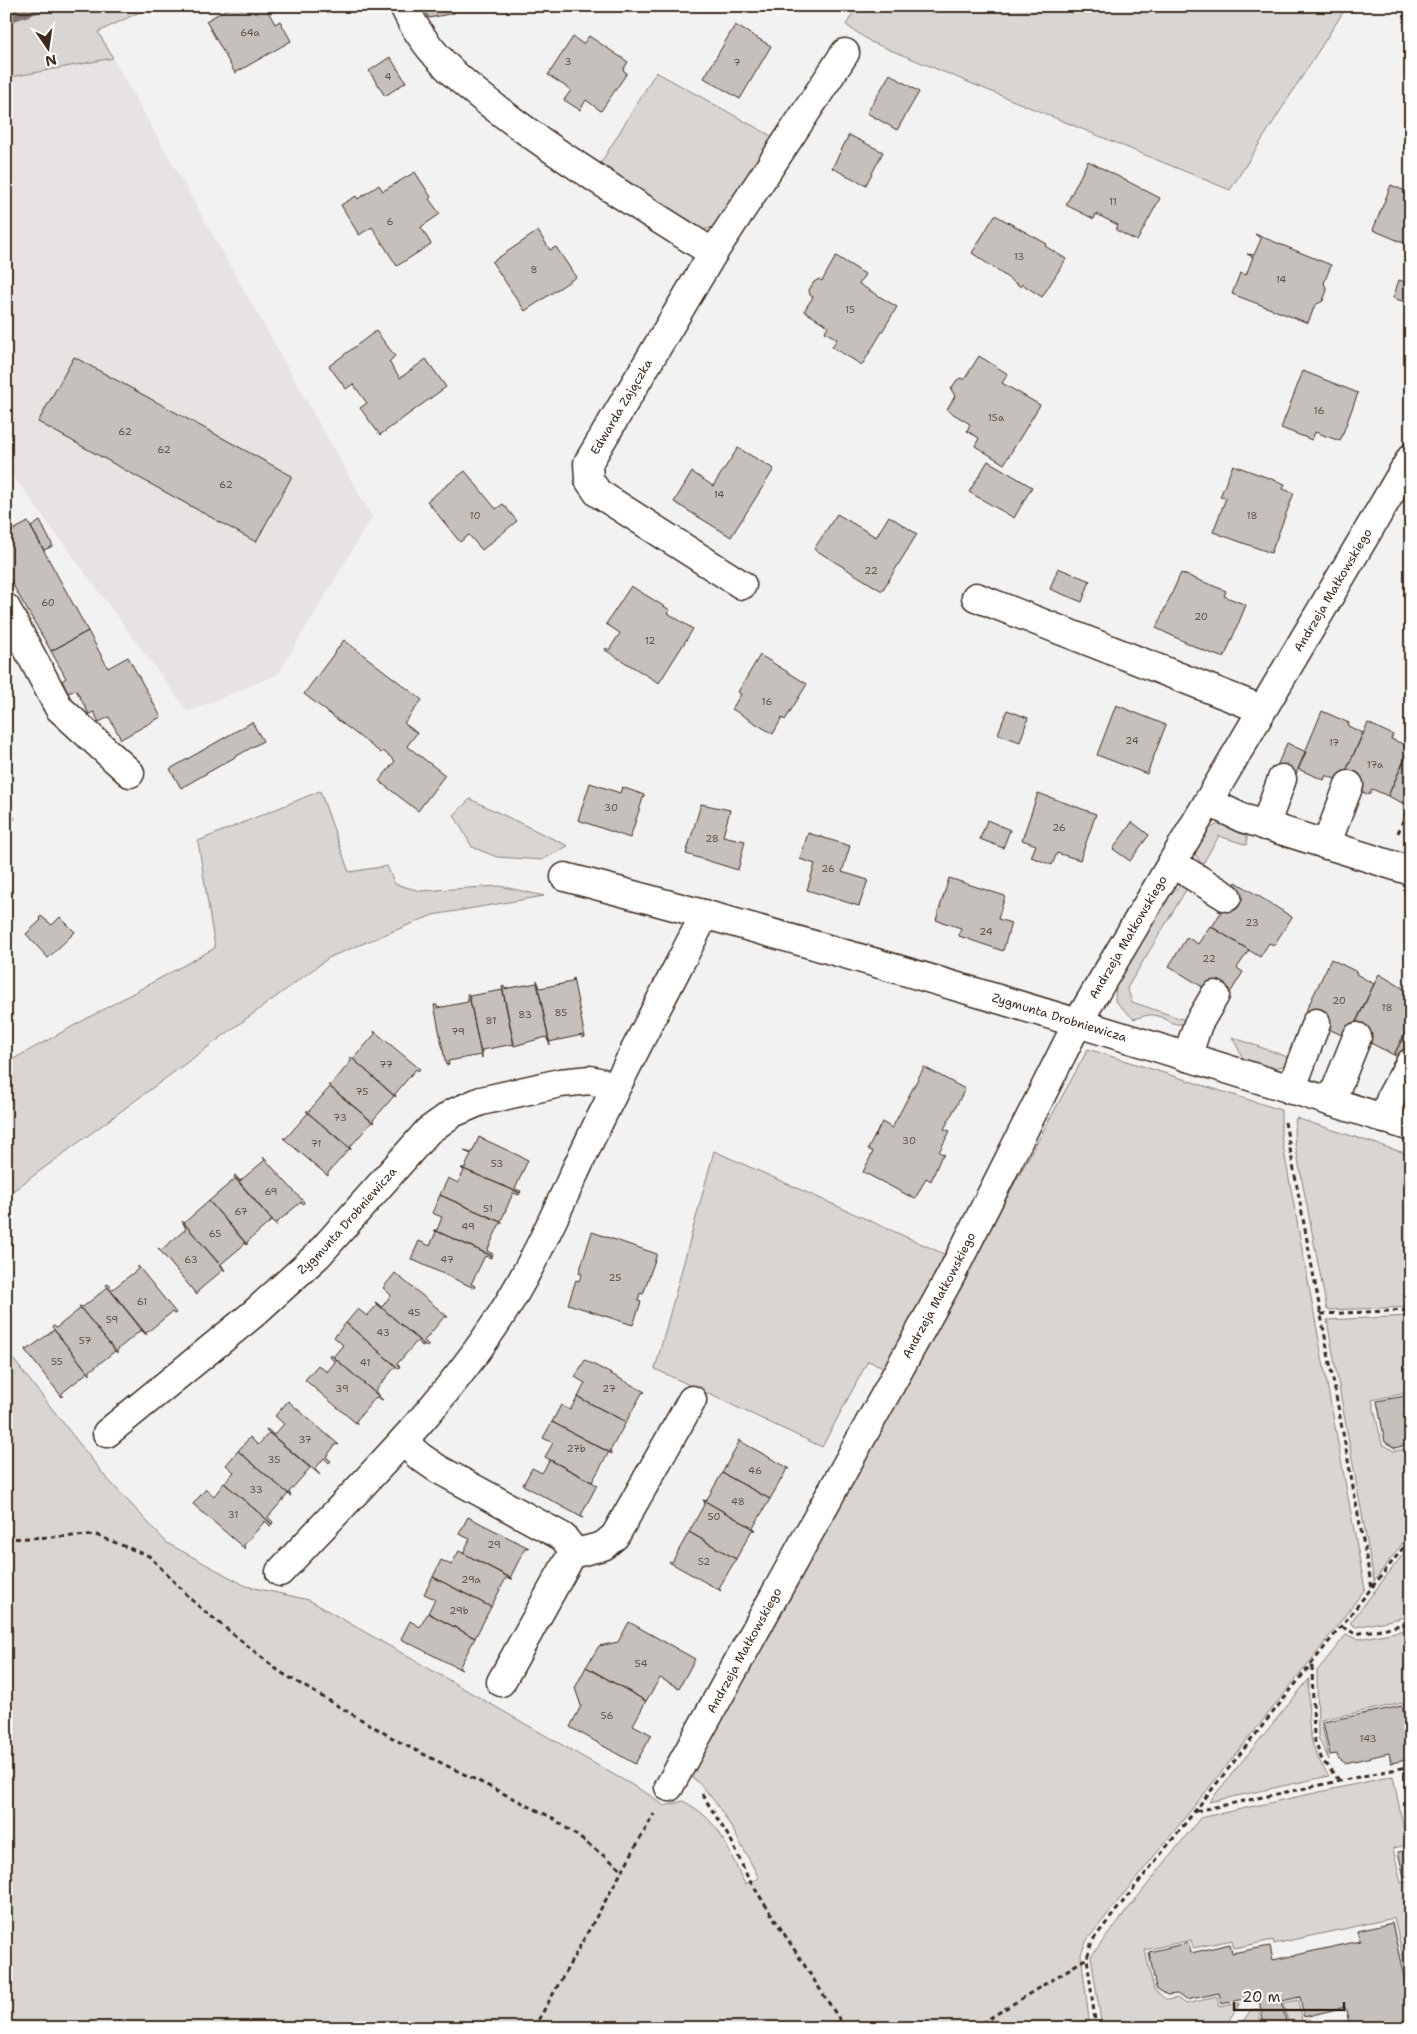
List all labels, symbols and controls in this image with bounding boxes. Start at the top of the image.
north arrow [22,22,72,72]
house number: 64a [240,26,261,39]
text: N [43,51,58,71]
house number: 3 [565,55,572,68]
house number: 7 [734,56,741,69]
house number: 4 [385,70,392,83]
house number: 11 [1109,195,1117,208]
house number: 6 [387,215,394,228]
house number: 13 [1014,250,1024,263]
house number: 8 [531,263,538,276]
house number: 14 [1276,273,1286,286]
house number: 15 [845,303,855,316]
street label: Edwarda Zajączka [587,356,656,458]
house number: 16 [1314,404,1324,417]
house number: 15a [988,411,1005,424]
house number: 62 [118,425,132,438]
house number: 62 [157,443,171,456]
house number: 62 [219,478,233,491]
house number: 14 [714,488,724,501]
house number: 10 [470,509,480,522]
house number: 18 [1246,509,1258,522]
street label: Andrzeja Małkowskiego [1290,526,1376,655]
house number: 22 [864,564,878,577]
house number: 60 [41,596,55,609]
house number: 20 [1194,610,1208,623]
house number: 12 [645,634,655,647]
house number: 16 [762,695,772,708]
house number: 24 [1125,734,1139,747]
house number: 17 [1329,736,1339,749]
house number: 17a [1367,758,1384,771]
house number: 30 [604,801,618,814]
house number: 26 [1052,821,1066,834]
house number: 28 [705,832,719,845]
house number: 26 [821,862,835,875]
street label: Andrzeja Małkowskiego [1085,873,1171,1002]
house number: 23 [1245,916,1259,929]
house number: 24 [979,925,993,938]
house number: 22 [1202,952,1216,965]
street label: Zygmunta Drobniewicza [990,990,1129,1046]
house number: 20 [1332,994,1346,1007]
house number: 18 [1381,1001,1393,1014]
house number: 85 [555,1006,567,1019]
house number: 83 [518,1008,532,1021]
house number: 81 [486,1014,496,1027]
house number: 79 [451,1025,465,1038]
house number: 77 [379,1058,393,1071]
house number: 75 [356,1085,368,1098]
house number: 73 [333,1111,347,1124]
house number: 30 [902,1134,916,1147]
house number: 71 [311,1137,321,1150]
house number: 53 [491,1157,503,1170]
street label: Zygmunta Drobniewicza [294,1163,401,1278]
house number: 69 [264,1185,278,1198]
house number: 51 [483,1202,493,1215]
house number: 67 [235,1205,247,1218]
house number: 49 [461,1220,475,1233]
house number: 65 [209,1227,221,1240]
street label: Andrzeja Małkowskiego [899,1230,979,1361]
house number: 63 [184,1253,198,1266]
house number: 47 [440,1253,454,1266]
house number: 25 [609,1271,621,1284]
house number: 61 [137,1295,147,1308]
house number: 45 [408,1306,420,1319]
house number: 59 [106,1313,118,1326]
house number: 43 [376,1326,390,1339]
house number: 57 [79,1334,91,1347]
house number: 55 [51,1355,63,1368]
house number: 41 [360,1356,370,1369]
house number: 39 [335,1382,349,1395]
house number: 27 [602,1382,616,1395]
house number: 37 [298,1433,312,1446]
house number: 27b [566,1442,586,1455]
house number: 35 [268,1453,280,1466]
house number: 46 [748,1464,762,1477]
house number: 33 [249,1483,263,1496]
house number: 48 [731,1495,745,1508]
house number: 31 [228,1508,238,1521]
house number: 50 [707,1510,721,1523]
house number: 29 [487,1538,501,1551]
house number: 52 [698,1555,710,1568]
house number: 29a [461,1573,482,1586]
street label: Andrzeja Małkowskiego [703,1585,785,1716]
house number: 29b [449,1604,469,1617]
house number: 54 [635,1657,647,1670]
house number: 56 [601,1709,613,1722]
house number: 143 [1359,1732,1377,1745]
scale bar [1234,1979,1344,2011]
text: 20 m [1242,1987,1281,2007]

